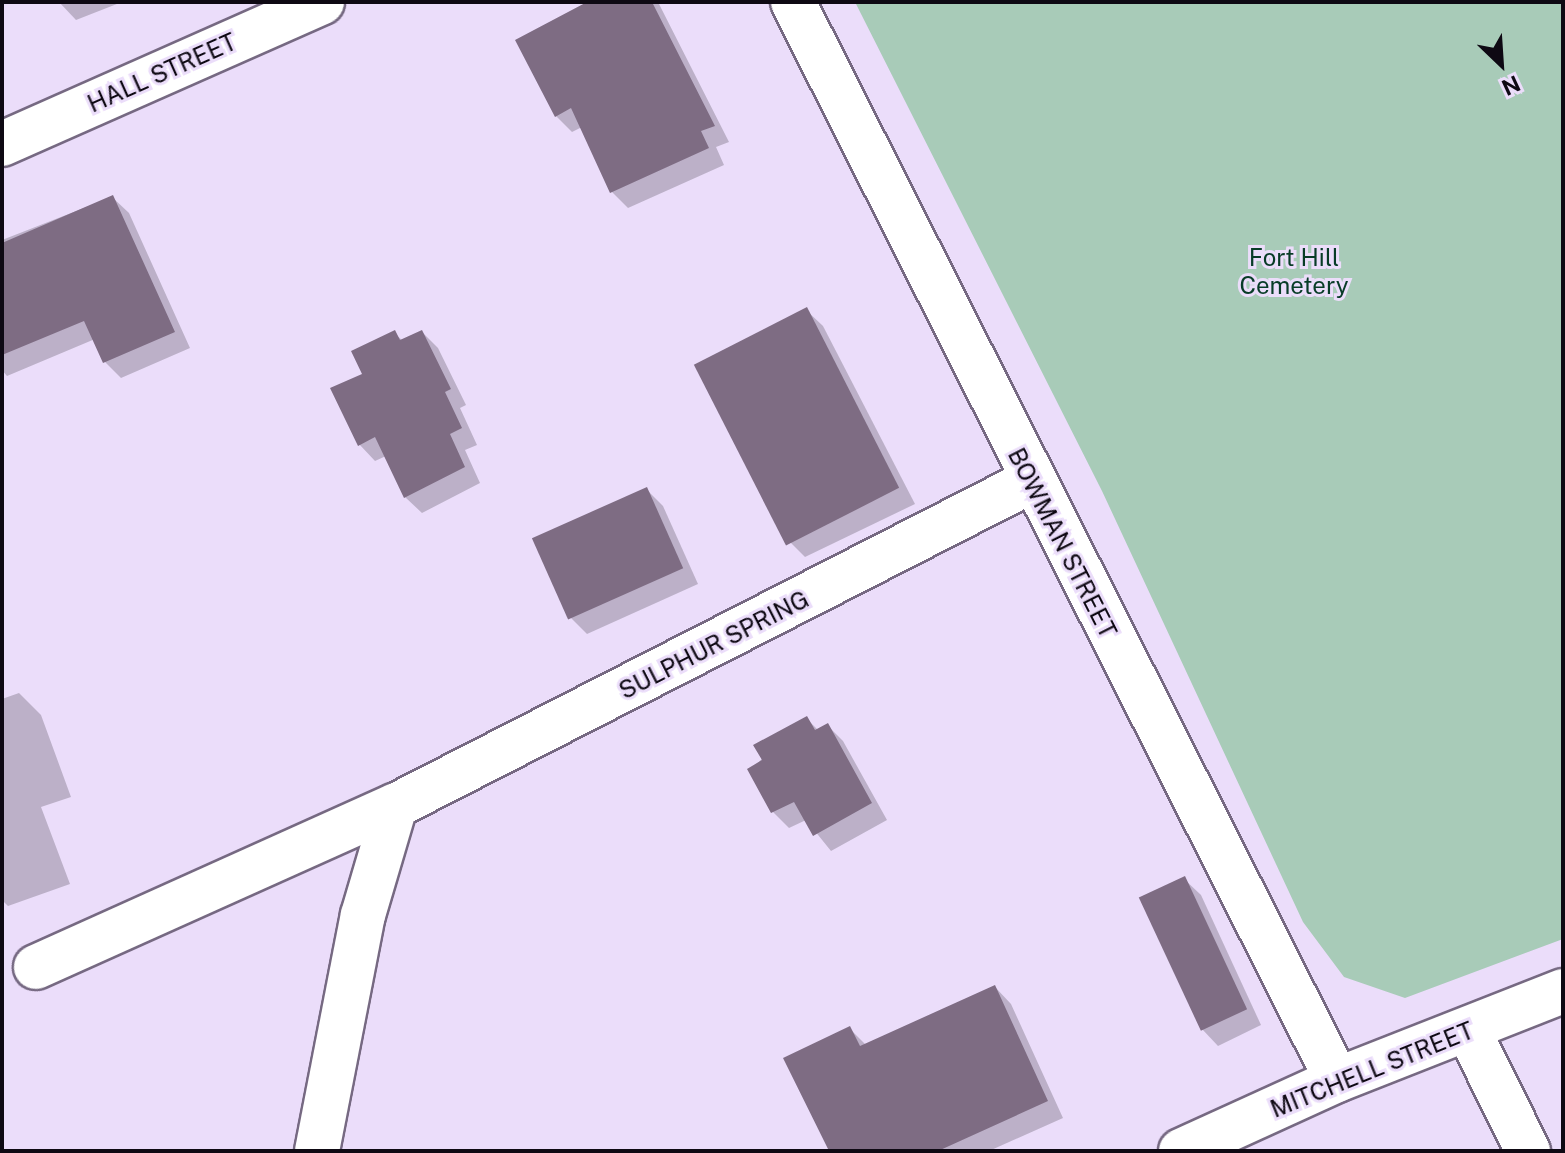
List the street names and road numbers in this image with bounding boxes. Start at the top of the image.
street label: HALL STREET [83,27,241,119]
street label: BOWMAN STREET [1002,443,1122,643]
street label: SULPHUR SPRING [614,585,814,705]
street label: MITCHELL STREET [1266,1016,1478,1124]

